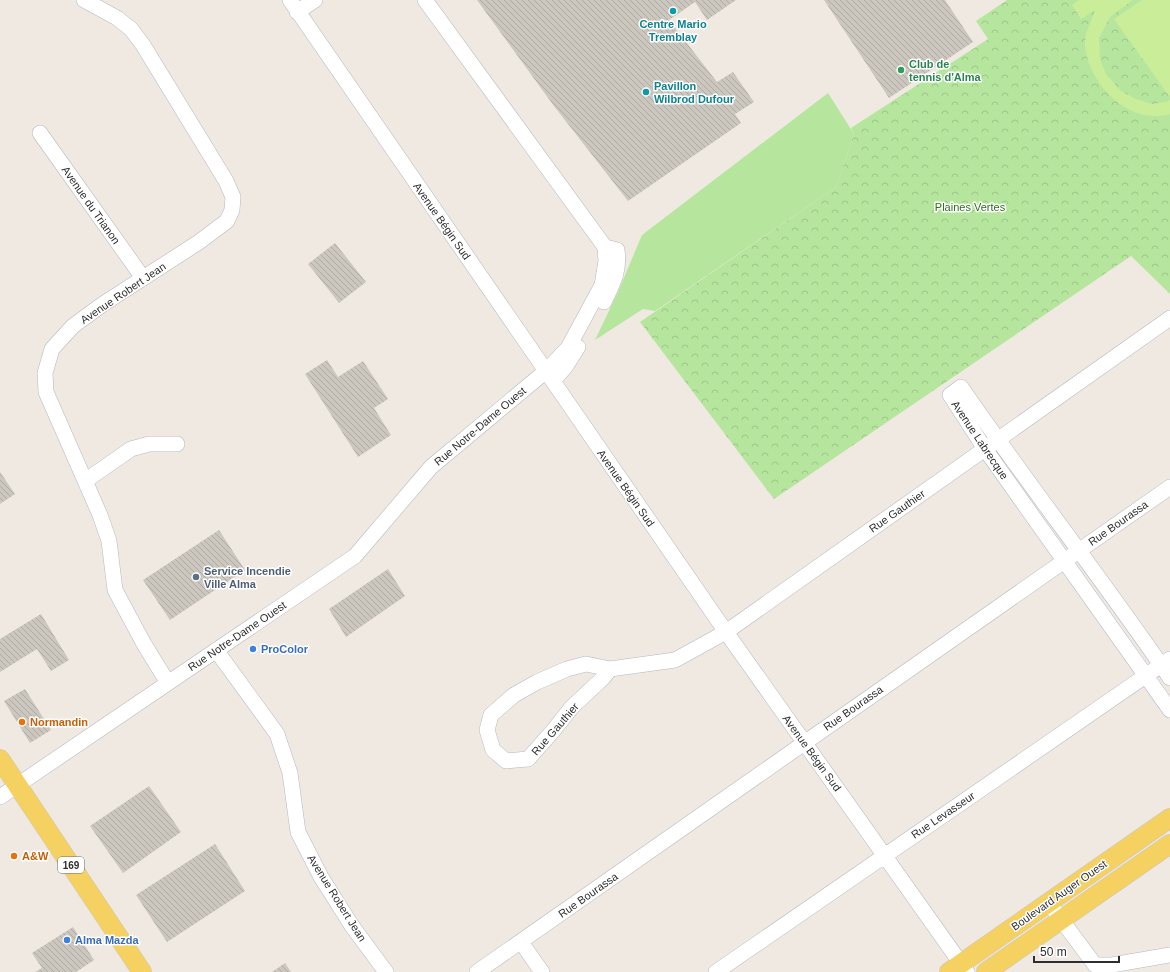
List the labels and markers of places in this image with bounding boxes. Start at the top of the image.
marker: Centre Mario Tremblay [668,6,678,16]
place label: Centre Mario Tremblay [639,18,707,43]
place label: Club de tennis d'Alma [909,58,982,83]
marker: Club de tennis d'Alma [896,65,906,75]
place label: Pavillon Wilbrod Dufour [654,80,735,105]
marker: Pavillon Wilbrod Dufour [641,87,651,97]
place label: Service Incendie Ville Alma [204,565,291,590]
marker: Service Incendie Ville Alma [191,572,201,582]
place label: ProColor [261,643,309,655]
marker: ProColor [248,644,258,654]
place label: Normandin [30,716,88,728]
marker: Normandin [17,717,27,727]
place label: A&W [22,850,49,862]
marker: A&W [9,851,19,861]
place label: Alma Mazda [75,934,139,946]
marker: Alma Mazda [62,935,72,945]

